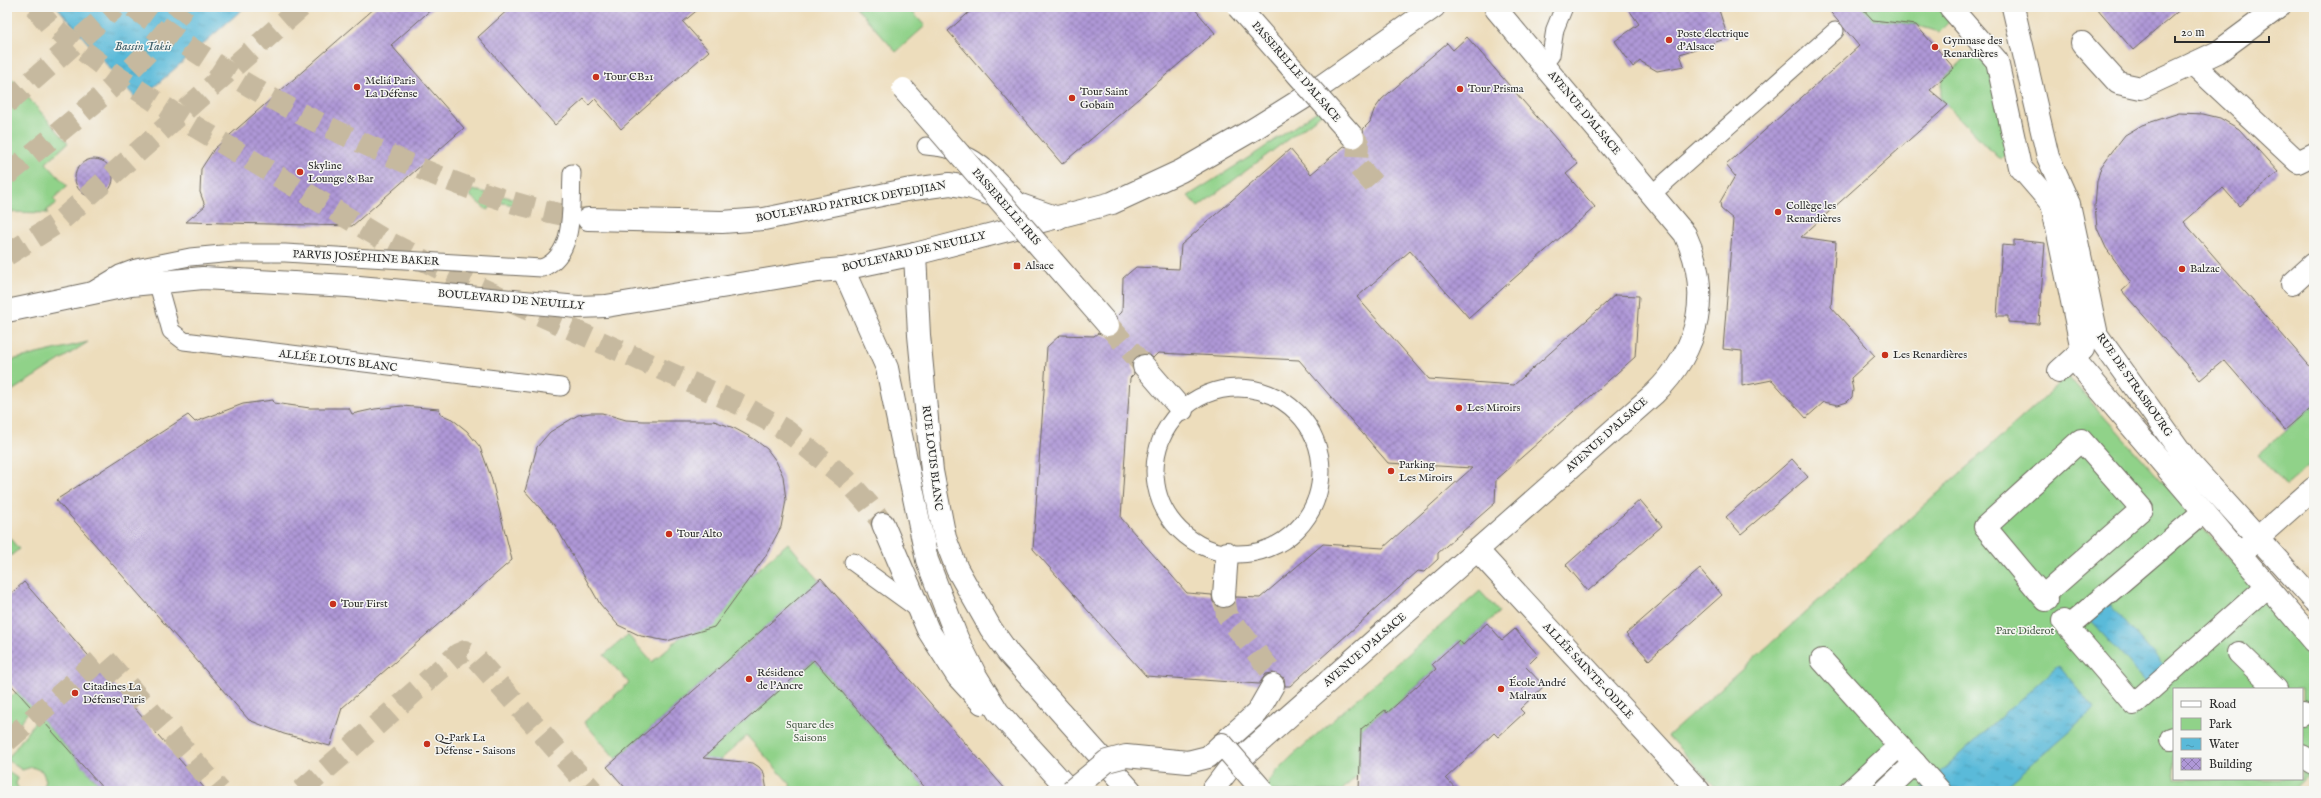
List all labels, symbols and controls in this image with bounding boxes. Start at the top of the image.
scale bar [2175,18,2269,44]
street label: PASSERELLE D'ALSACE [1248,19,1344,126]
text: 20 m [2181,25,2204,40]
place label: Poste électrique d'Alsace [1677,27,1749,54]
place label: Gymnase des Renardières [1943,34,2002,61]
marker: Poste électrique d'Alsace [1664,35,1674,45]
water label: Bassin Takis [115,39,172,54]
marker: Gymnase des Renardières [1930,42,1940,52]
street label: AVENUE D'ALSACE [1544,67,1624,158]
place label: Tour CB21 [604,70,653,84]
marker: Tour CB21 [591,72,601,82]
place label: Meliá Paris La Défense [365,74,418,101]
marker: Meliá Paris La Défense [352,82,362,92]
place label: Tour Prisma [1468,82,1524,96]
marker: Tour Prisma [1455,84,1465,94]
place label: Tour Saint Gobain [1080,85,1128,112]
marker: Tour Saint Gobain [1067,93,1077,103]
place label: Skyline Lounge & Bar [308,159,374,186]
street label: PASSERELLE IRIS [969,166,1043,249]
marker: Skyline Lounge & Bar [295,167,305,177]
street label: BOULEVARD PATRICK DEVEDJIAN [755,178,948,226]
place label: Collège les Renardières [1786,199,1841,226]
marker: Collège les Renardières [1773,207,1783,217]
street label: BOULEVARD DE NEUILLY [841,229,988,275]
street label: PARVIS JOSÉPHINE BAKER [292,247,440,269]
place label: Alsace [1024,259,1054,273]
marker: Alsace [1012,261,1022,271]
place label: Balzac [2190,262,2220,276]
marker: Balzac [2177,264,2187,274]
street label: BOULEVARD DE NEUILLY [437,287,585,313]
street label: RUE DE STRASBOURG [2093,330,2175,440]
street label: ALLÉE LOUIS BLANC [277,347,398,375]
place label: Les Renardières [1893,348,1967,362]
marker: Les Renardières [1880,350,1890,360]
street label: AVENUE D'ALSACE [1562,394,1651,476]
place label: Les Miroirs [1467,401,1520,415]
marker: Les Miroirs [1454,403,1464,413]
street label: RUE LOUIS BLANC [919,405,945,512]
place label: Parking Les Miroirs [1399,458,1452,485]
marker: Parking Les Miroirs [1386,466,1396,476]
place label: Tour Alto [677,527,722,541]
marker: Tour Alto [664,529,674,539]
place label: Tour First [341,597,388,611]
marker: Tour First [328,599,338,609]
street label: AVENUE D'ALSACE [1320,610,1410,691]
street label: ALLÉE SAINTE-ODILE [1539,619,1637,722]
park label: Parc Diderot [1996,624,2055,638]
place label: Résidence de l'Ancre [757,666,804,693]
marker: Résidence de l'Ancre [744,674,754,684]
place label: École André Malraux [1509,676,1566,703]
place label: Citadines La Défense Paris [83,680,145,707]
marker: École André Malraux [1496,684,1506,694]
marker: Citadines La Défense Paris [70,688,80,698]
legend [2173,688,2303,780]
text: Road [2209,697,2237,712]
text: Park [2209,717,2232,732]
park label: Square des Saisons [786,718,834,745]
place label: Q-Park La Défense - Saisons [435,731,516,758]
text: Water [2209,737,2240,752]
marker: Q-Park La Défense - Saisons [422,739,432,749]
text: Building [2209,757,2253,772]

